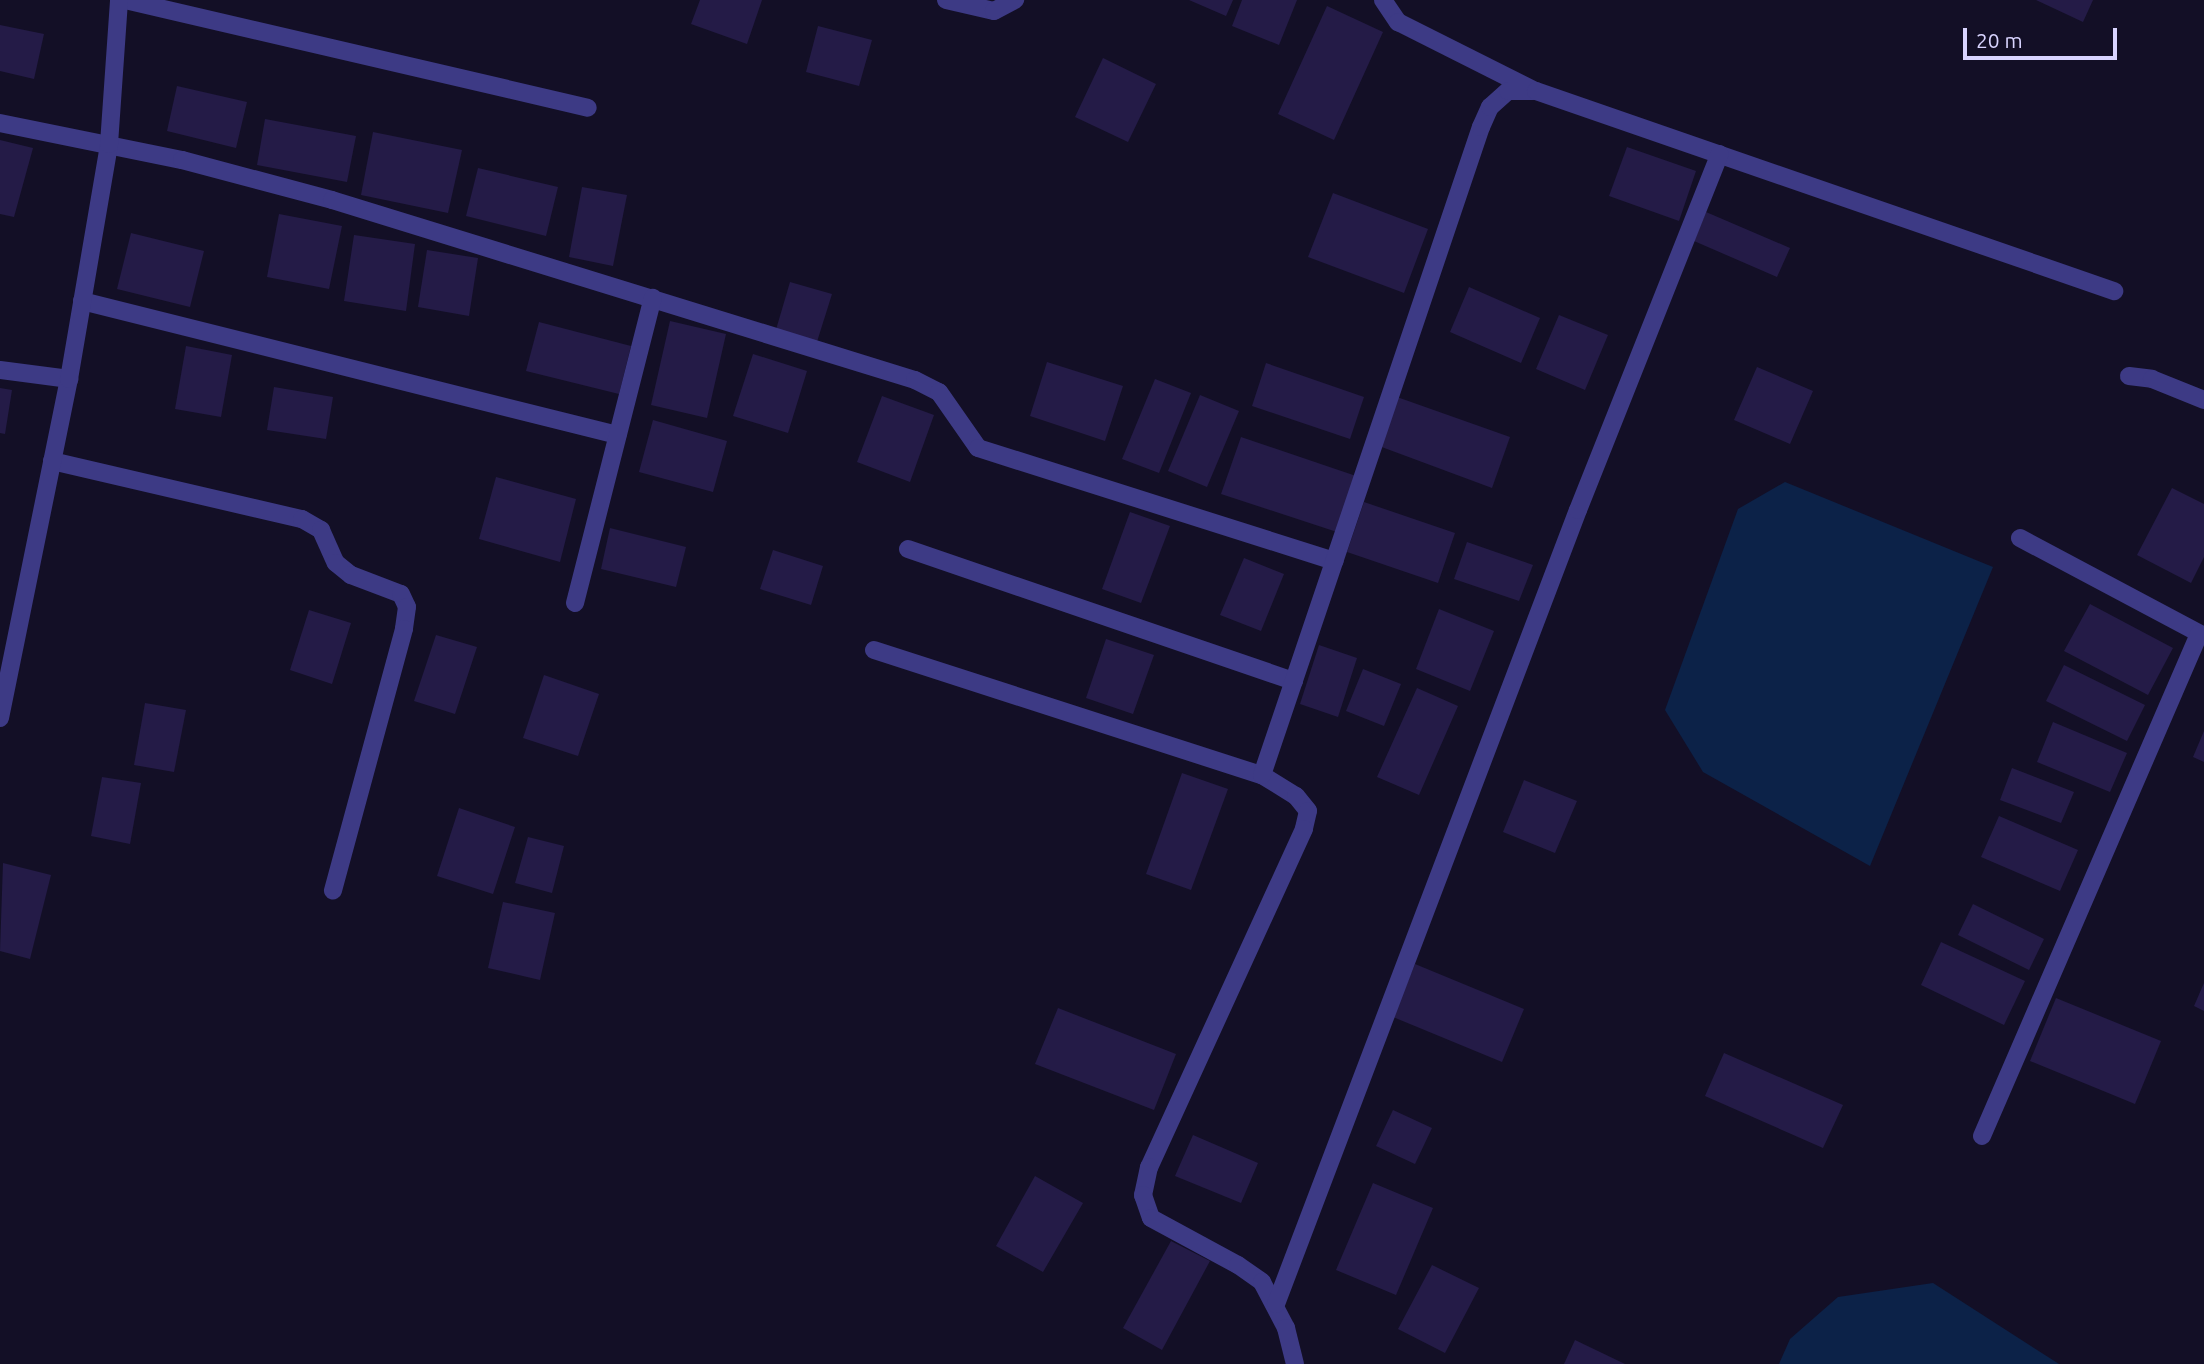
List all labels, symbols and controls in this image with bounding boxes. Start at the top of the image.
scale bar [1966,14,2120,58]
text: 20 m [1976,28,2023,52]

